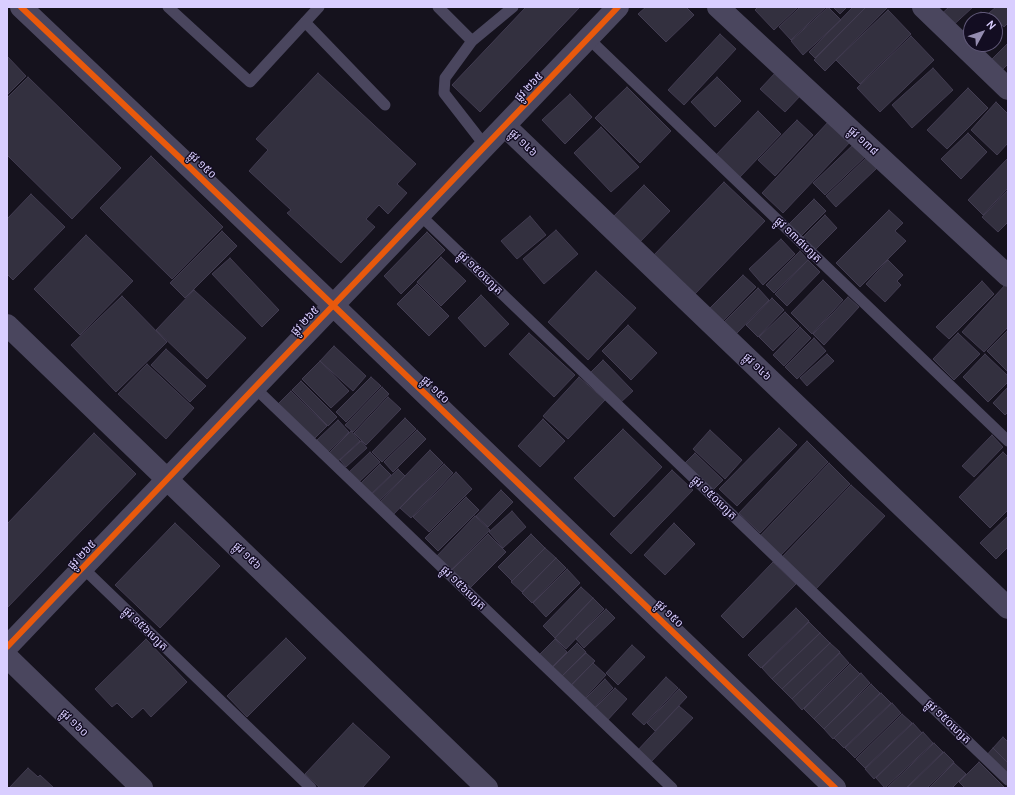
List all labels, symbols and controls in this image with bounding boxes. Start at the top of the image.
north arrow [963,12,1003,52]
text: N [984,17,999,32]
street label: ផ្លូវ ២៦៥ [512,70,546,104]
street label: ផ្លូវ ១៣៨ [845,124,881,158]
street label: ផ្លូវ ១៤៦ [506,126,540,160]
street label: ផ្លូវ ១៥០ [185,148,219,182]
street label: ផ្លូវ ១៣៨ហ្សេត [772,214,824,266]
street label: ផ្លូវ ១៥០ហ្សេត [455,248,505,298]
street label: ផ្លូវ ២៦៥ [288,304,322,338]
street label: ផ្លូវ ១៤៦ [740,350,774,384]
street label: ផ្លូវ ១៥០ [418,373,452,407]
street label: ផ្លូវ ១៥០ហ្សេត [689,473,739,523]
street label: ផ្លូវ ២៦៥ [65,538,99,572]
street label: ផ្លូវ ១៥៦ [230,539,264,573]
street label: ផ្លូវ ១៥៦ហ្សេត [438,563,488,613]
street label: ផ្លូវ ១៥០ [652,597,686,631]
street label: ផ្លូវ ១៥៦ហ្សេត [120,604,170,654]
street label: ផ្លូវ ១៥០ហ្សេត [923,697,973,747]
street label: ផ្លូវ ១៦០ [57,706,91,740]

